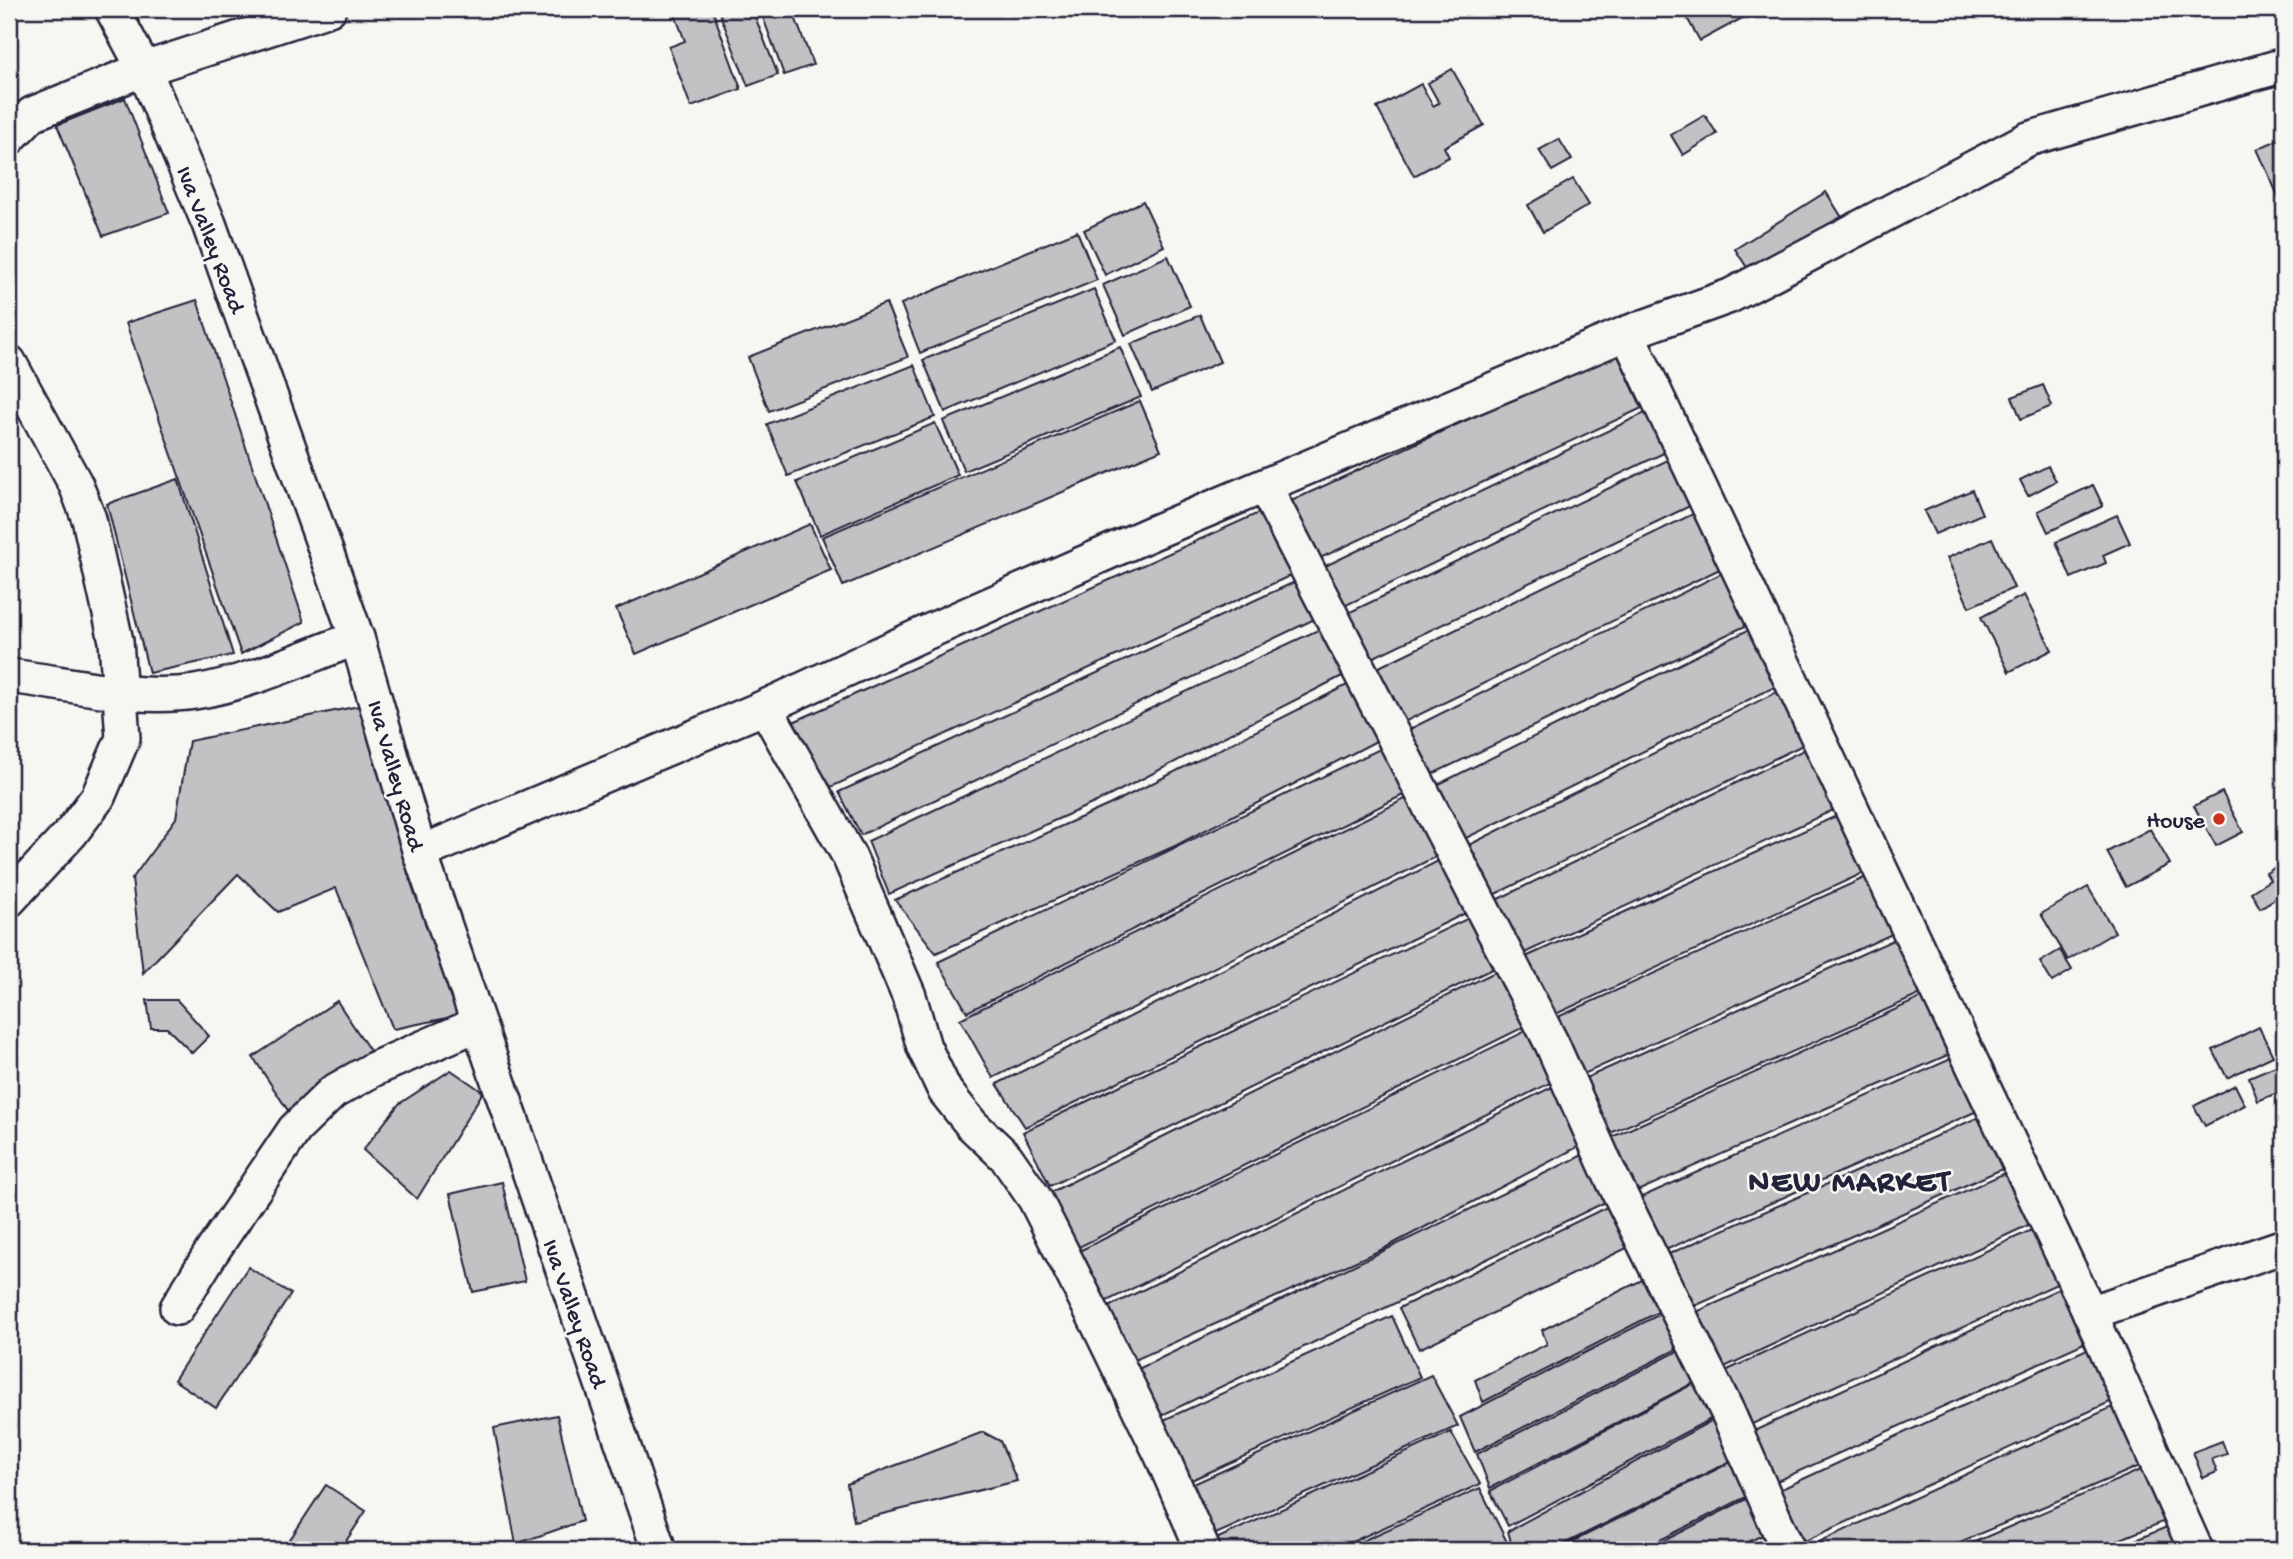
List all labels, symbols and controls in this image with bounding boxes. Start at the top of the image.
street label: Iva Valley Road [167,163,251,320]
street label: Iva Valley Road [358,698,429,856]
place label: House [2146,808,2206,837]
marker: House [2211,811,2227,827]
district label: NEW MARKET [1748,1165,1952,1203]
street label: Iva Valley Road [534,1236,612,1394]

